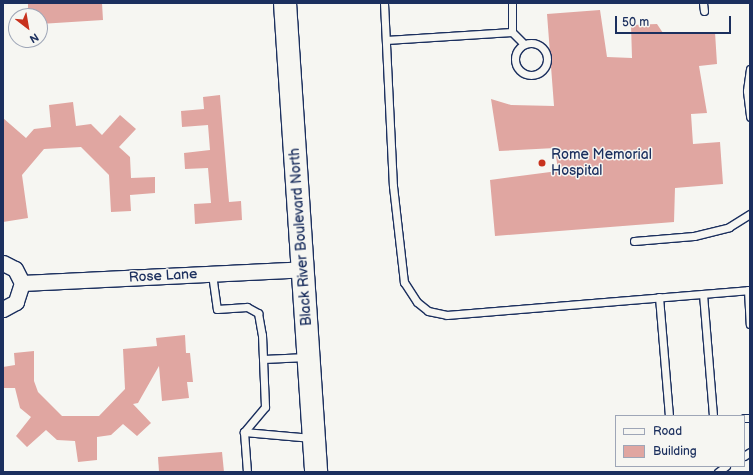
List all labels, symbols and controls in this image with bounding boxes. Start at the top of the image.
north arrow [8,8,48,48]
scale bar [617,8,733,34]
text: 50 m [622,15,649,30]
text: N [27,30,41,46]
street label: Black River Boulevard North [286,147,316,327]
place label: Rome Memorial Hospital [551,147,652,180]
marker: Rome Memorial Hospital [536,157,548,169]
street label: Rose Lane [128,266,198,286]
legend [615,415,745,467]
text: Road [653,424,682,439]
text: Building [653,444,697,459]

